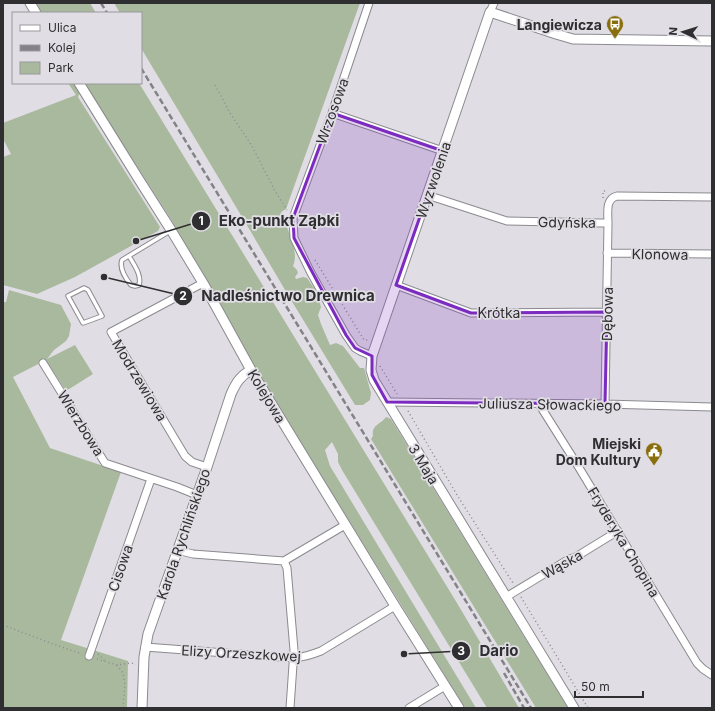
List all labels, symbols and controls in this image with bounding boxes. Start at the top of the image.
legend [12,12,142,84]
north arrow [663,12,703,52]
bus stop icon: Langiewicza [605,14,625,39]
place label: Langiewicza [517,16,602,33]
text: Ulica [48,20,76,35]
text: N [666,27,680,36]
text: Kolej [48,40,76,55]
text: Park [48,60,74,75]
street label: Wrzosowa [312,75,352,147]
street label: Wyzwolenia [412,139,454,221]
callout: Eko-punkt Ząbki [191,207,347,234]
text: Eko-punkt Ząbki [219,211,339,230]
text: 1 [198,213,204,228]
street label: Gdyńska [538,213,596,231]
street label: Klonowa [631,245,689,263]
callout: Nadleśnictwo Drewnica [173,283,382,310]
text: Nadleśnictwo Drewnica [201,286,375,305]
street label: Dębowa [598,287,616,341]
text: 2 [179,288,187,303]
street label: Krótka [478,304,520,321]
street label: Modrzewiowa [109,336,171,424]
street label: Kolejowa [244,366,290,426]
street label: Wierzbowa [54,387,108,459]
street label: Juliusza Słowackiego [479,394,621,414]
place label: Miejski Dom Kultury [556,435,642,468]
street label: 3 Maja [405,441,443,487]
public building icon: Miejski Dom Kultury [644,441,664,466]
street label: Karola Rychlińskiego [153,466,213,602]
street label: Fryderyka Chopina [584,484,664,600]
street label: Cisowa [104,542,136,594]
street label: Wąska [539,546,585,582]
callout: Dario [451,637,526,664]
street label: Elizy Orzeszkowej [181,641,301,665]
text: Dario [479,641,519,660]
text: 3 [457,643,465,658]
scale bar [575,673,643,699]
text: 50 m [581,679,610,694]

